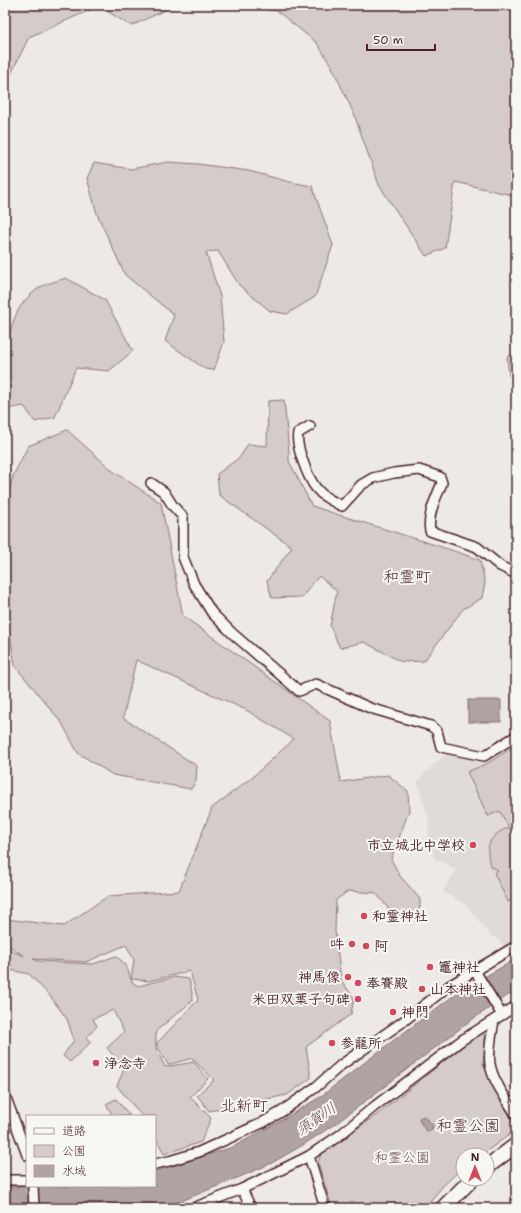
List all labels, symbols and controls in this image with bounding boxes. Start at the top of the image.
scale bar [367,26,435,52]
text: 50 m [373,32,403,48]
district label: 和霊町 [383,566,431,587]
place label: 市立城北中学校 [367,836,465,854]
marker: 市立城北中学校 [468,840,478,850]
place label: 和霊神社 [372,907,428,925]
marker: 和霊神社 [359,911,369,921]
place label: 吽 [330,935,344,953]
place label: 阿 [374,937,388,955]
marker: 吽 [347,939,357,949]
marker: 阿 [361,941,371,951]
place label: 竈神社 [438,958,480,976]
marker: 竈神社 [425,962,435,972]
place label: 神馬像 [298,968,340,986]
marker: 神馬像 [343,972,353,982]
place label: 奉賽殿 [366,974,408,992]
marker: 奉賽殿 [353,978,363,988]
place label: 山本神社 [430,980,486,998]
marker: 山本神社 [417,984,427,994]
place label: 米田双葉子句碑 [252,990,350,1008]
marker: 米田双葉子句碑 [353,994,363,1004]
place label: 神門 [401,1003,429,1021]
marker: 神門 [388,1007,398,1017]
place label: 参籠所 [340,1034,382,1052]
marker: 参籠所 [327,1038,337,1048]
place label: 浄念寺 [104,1054,146,1072]
marker: 浄念寺 [91,1058,101,1068]
district label: 北新町 [220,1095,268,1116]
water label: 須賀川 [292,1098,340,1140]
legend [26,1115,156,1187]
district label: 和霊公園 [436,1115,500,1136]
text: 道路 [62,1123,86,1139]
text: 公園 [62,1143,86,1159]
north arrow [455,1147,495,1187]
park label: 和霊公園 [374,1148,430,1166]
text: N [471,1150,480,1165]
text: 水域 [62,1163,86,1179]

